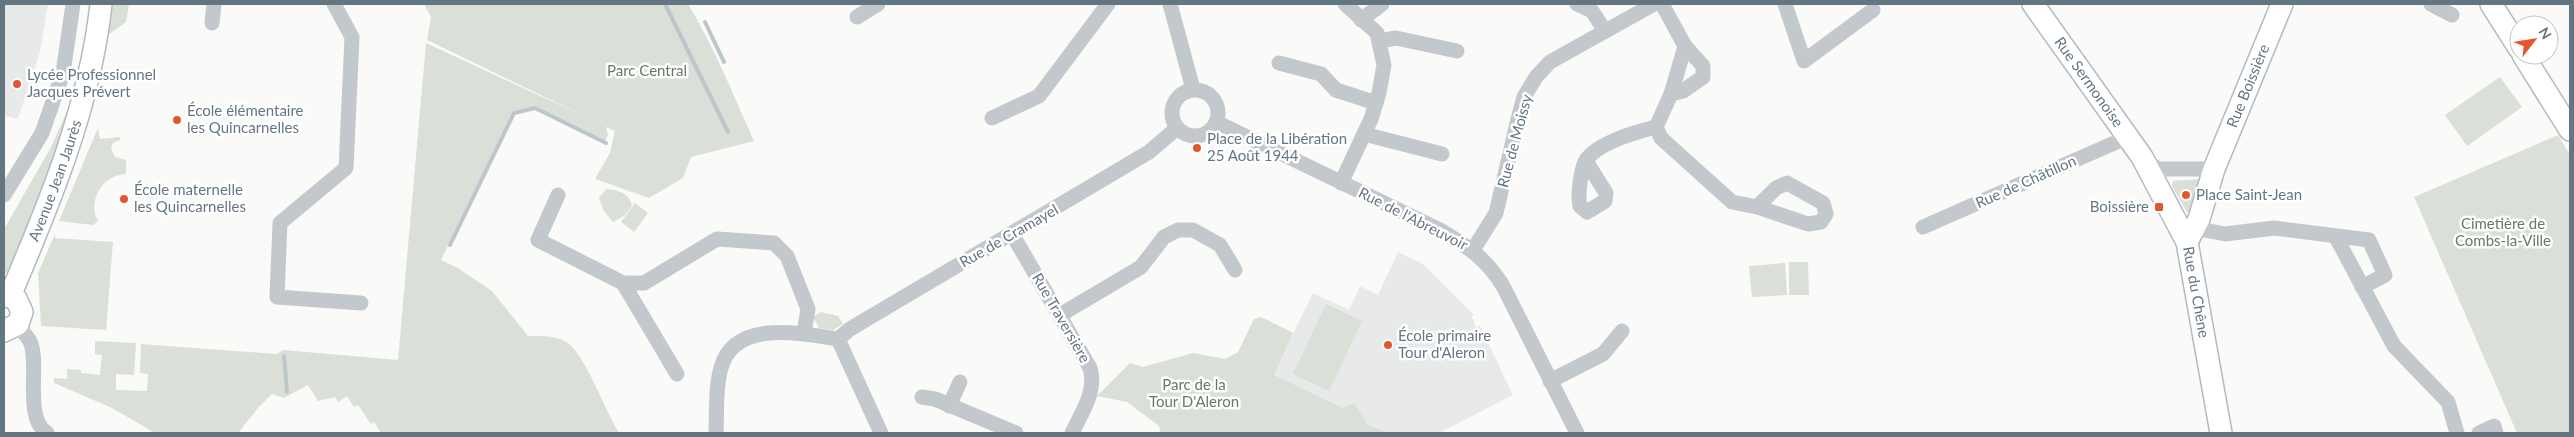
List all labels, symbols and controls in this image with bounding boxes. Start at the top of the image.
north arrow [2509,15,2559,65]
text: N [2536,24,2556,42]
street label: Rue Sermonoise [2051,33,2128,130]
street label: Rue Boissière [2222,41,2273,130]
park label: Parc Central [607,61,687,79]
place label: Lycée Professionnel Jacques Prévert [27,65,156,100]
marker: Lycée Professionnel Jacques Prévert [11,78,23,90]
street label: Rue de Moissy [1493,92,1535,189]
place label: École élémentaire les Quincarnelles [187,101,304,136]
marker: École élémentaire les Quincarnelles [171,114,183,126]
street label: Avenue Jean Jaurès [24,118,84,244]
place label: Place de la Libération 25 Août 1944 [1207,129,1347,164]
marker: Place de la Libération 25 Août 1944 [1191,142,1203,154]
street label: Rue de Châtillon [1972,151,2079,211]
place label: École maternelle les Quincarnelles [134,180,246,215]
street label: Rue de l'Abreuvoir [1356,183,1472,254]
place label: Place Saint-Jean [2196,185,2302,203]
marker: Place Saint-Jean [2180,189,2192,201]
marker: École maternelle les Quincarnelles [118,193,130,205]
place label: Boissière [2090,197,2149,215]
street label: Rue de Cramayel [956,200,1061,271]
marker: Boissière [2153,201,2165,213]
park label: Cimetière de Combs-la-Ville [2455,214,2551,249]
street label: Rue du Chêne [2180,245,2214,339]
street label: Rue Traversière [1029,269,1095,366]
place label: École primaire Tour d'Aleron [1398,326,1491,361]
marker: École primaire Tour d'Aleron [1382,339,1394,351]
park label: Parc de la Tour D'Aleron [1149,375,1239,410]

